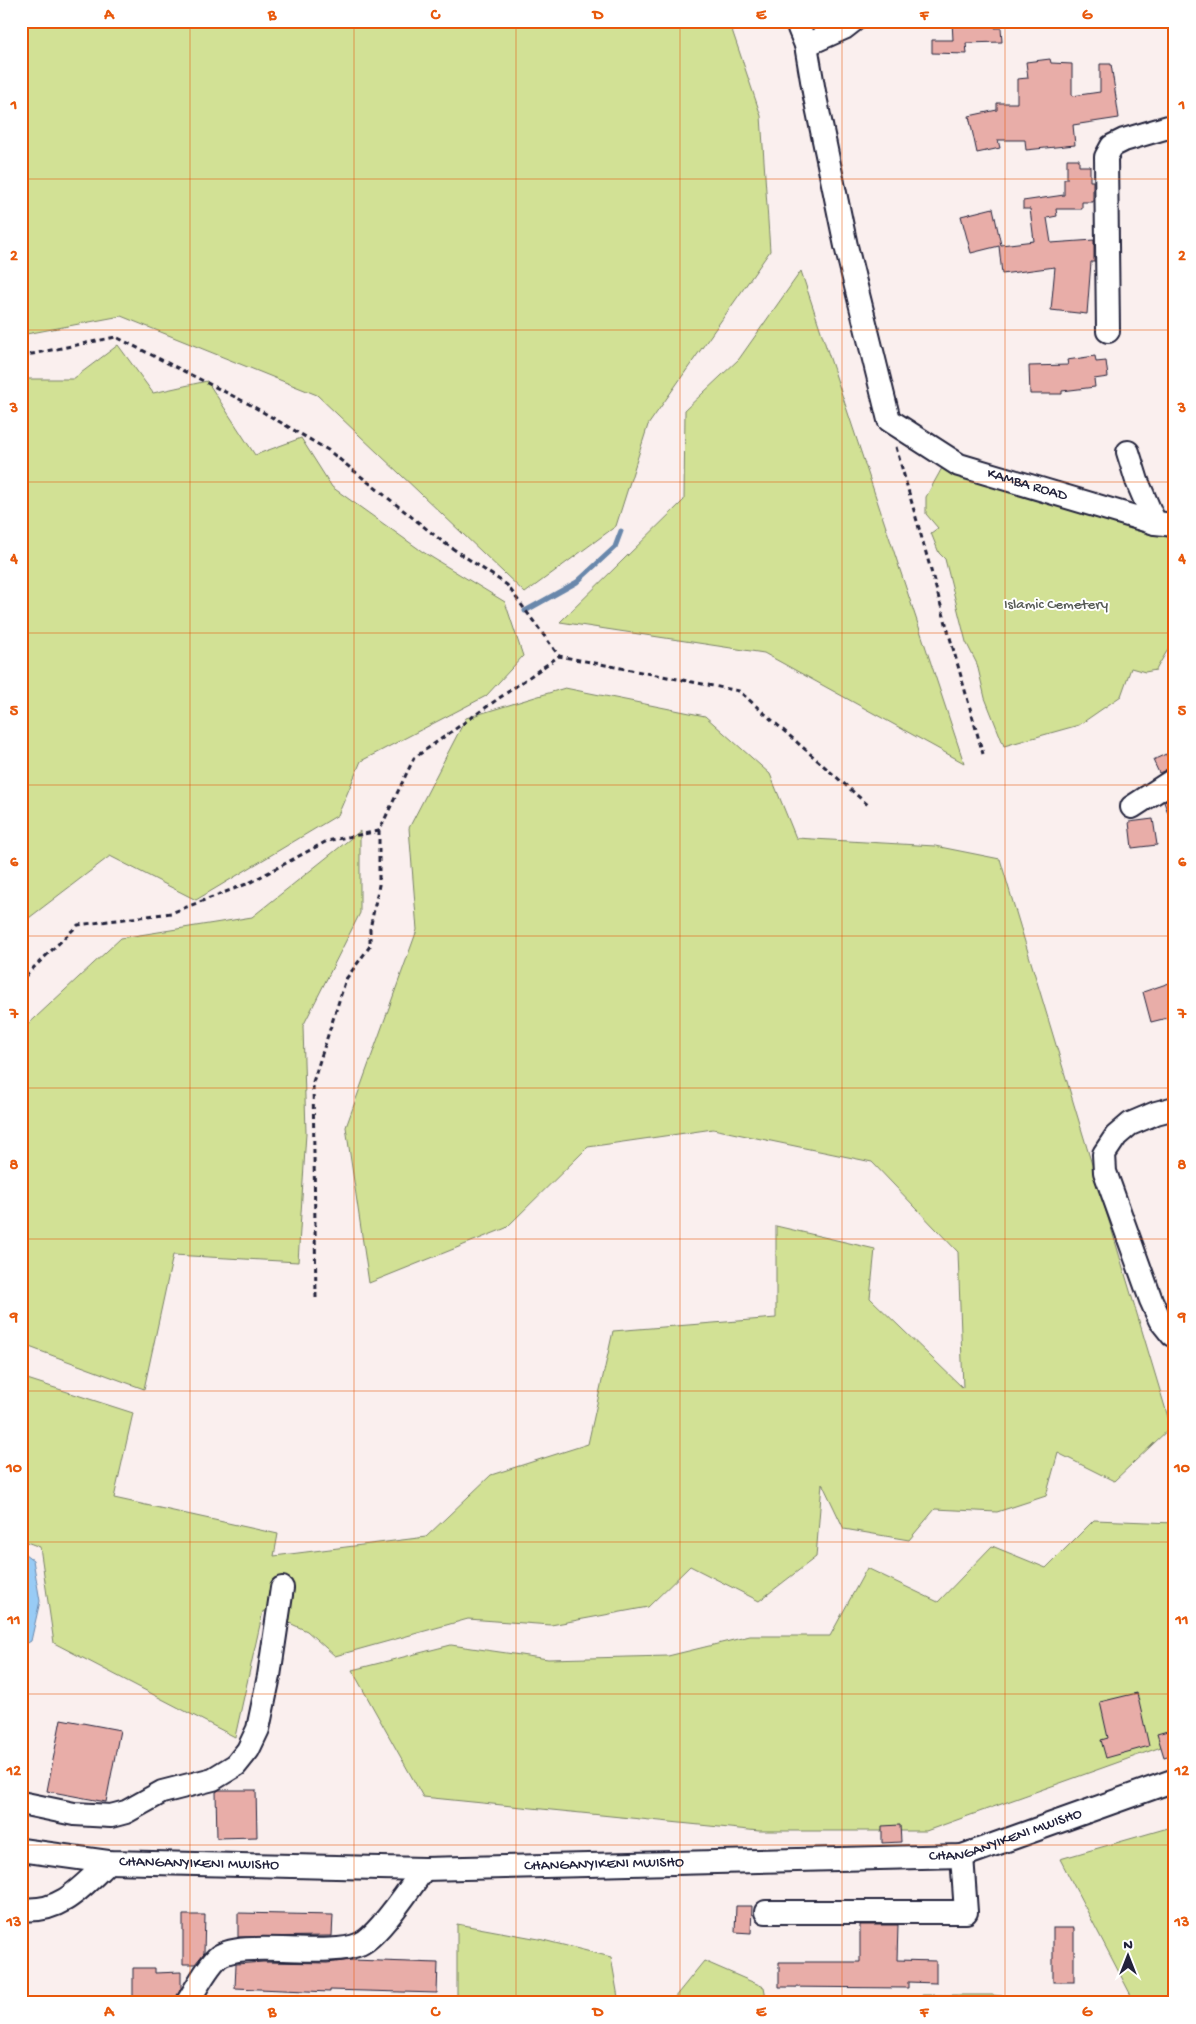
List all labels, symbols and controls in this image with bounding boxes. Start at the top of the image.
text: A [103,7,115,26]
text: B [267,7,277,26]
text: C [430,7,441,26]
text: D [591,7,604,26]
text: E [756,7,767,26]
text: F [919,7,930,26]
text: G [1082,7,1093,26]
text: 1 [10,97,17,116]
text: 1 [1178,97,1185,116]
text: 2 [10,248,18,267]
text: 2 [1178,248,1186,267]
text: 3 [9,400,18,419]
text: 3 [1177,400,1186,419]
street label: KAMBA ROAD [985,465,1070,506]
text: 4 [9,551,18,570]
text: 4 [1177,551,1186,570]
park label: Islamic Cemetery [1004,596,1109,614]
text: 5 [10,703,19,722]
text: 5 [1178,703,1187,722]
text: 6 [10,854,19,873]
text: 6 [1178,854,1187,873]
text: 7 [9,1006,19,1025]
text: 7 [1177,1006,1187,1025]
text: 8 [10,1157,19,1176]
text: 8 [1178,1157,1187,1176]
text: 9 [9,1309,18,1328]
text: 9 [1177,1309,1186,1328]
text: 10 [5,1460,22,1479]
text: 10 [1173,1460,1190,1479]
text: 11 [7,1612,20,1631]
text: 11 [1175,1612,1188,1631]
text: 12 [6,1763,21,1782]
text: 12 [1174,1763,1189,1782]
street label: CHANGANYIKENI MWISHO [929,1805,1085,1866]
street label: CHANGANYIKENI MWISHO [119,1853,279,1875]
street label: CHANGANYIKENI MWISHO [524,1854,684,1876]
text: 13 [6,1914,21,1933]
text: 13 [1174,1914,1189,1933]
north arrow [1104,1932,1154,1982]
text: N [1123,1937,1133,1954]
text: A [103,2004,115,2023]
text: B [267,2004,277,2023]
text: C [430,2004,441,2023]
text: D [591,2004,604,2023]
text: E [756,2004,767,2023]
text: F [919,2004,930,2023]
text: G [1082,2004,1093,2023]

